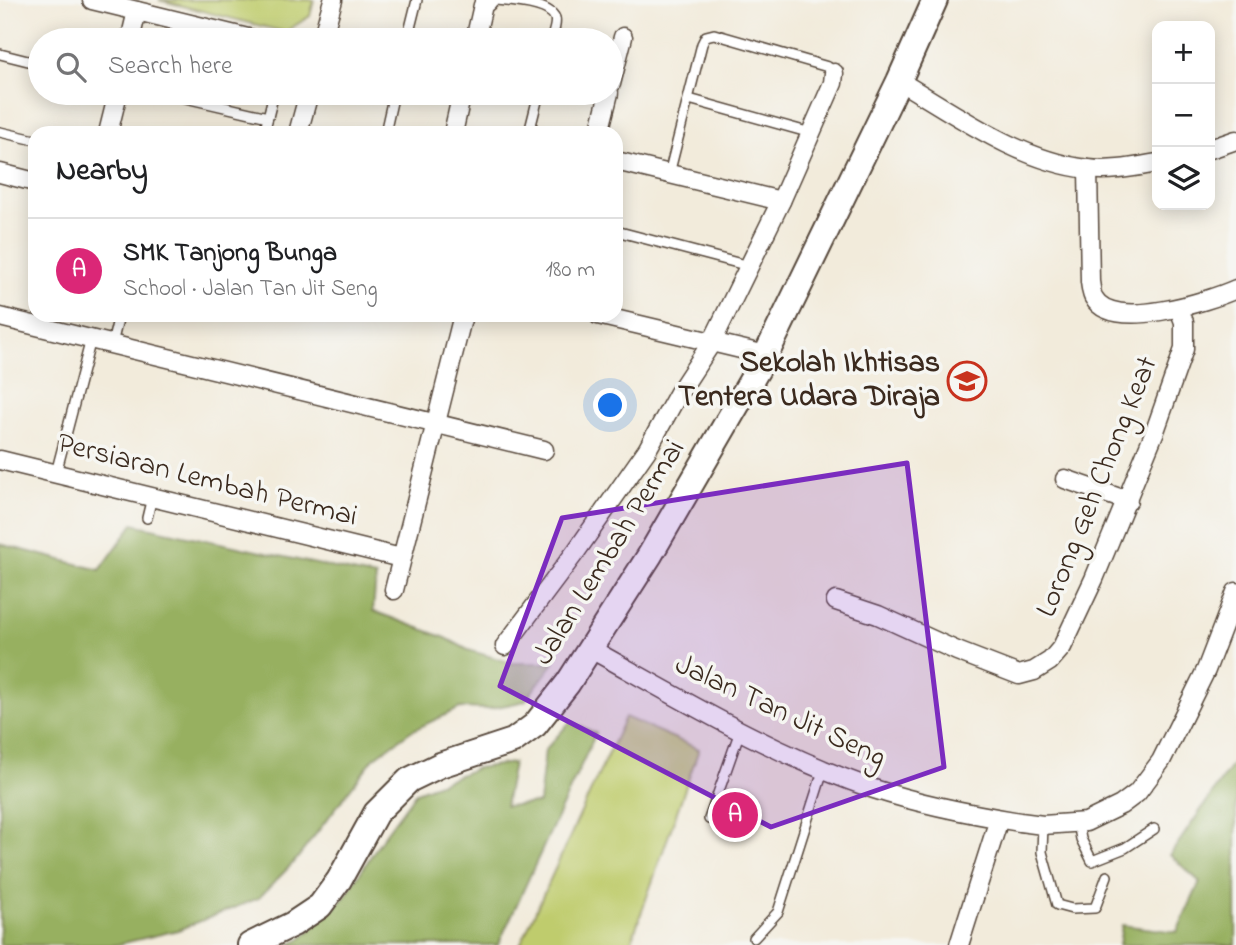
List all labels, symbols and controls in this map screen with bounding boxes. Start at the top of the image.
map controls [1152,21,1215,210]
button: + [1152,21,1215,84]
search box [28,28,623,105]
icon: search [52,48,90,86]
text: Search here [108,48,233,86]
button: − [1152,84,1215,147]
button: layers [1152,147,1215,210]
text: Nearby [56,150,148,194]
text: SMK Tanjong Bunga [123,235,337,273]
text: A [72,254,86,287]
text: 180 m [546,254,595,287]
text: School · Jalan Tan Jit Seng [123,273,378,306]
place label: Sekolah Ikhtisas Tentera Udara Diraja [678,342,940,420]
street label: Lorong Geh Chong Keat [1026,350,1170,624]
school or university icon: Sekolah Ikhtisas Tentera Udara Diraja [946,360,988,402]
your location [593,388,627,422]
street label: Persiaran Lembah Permai [52,422,362,540]
street label: Jalan Lembah Permai [523,431,697,675]
street label: Jalan Tan Jit Seng [667,644,893,780]
pin: A [712,789,758,841]

